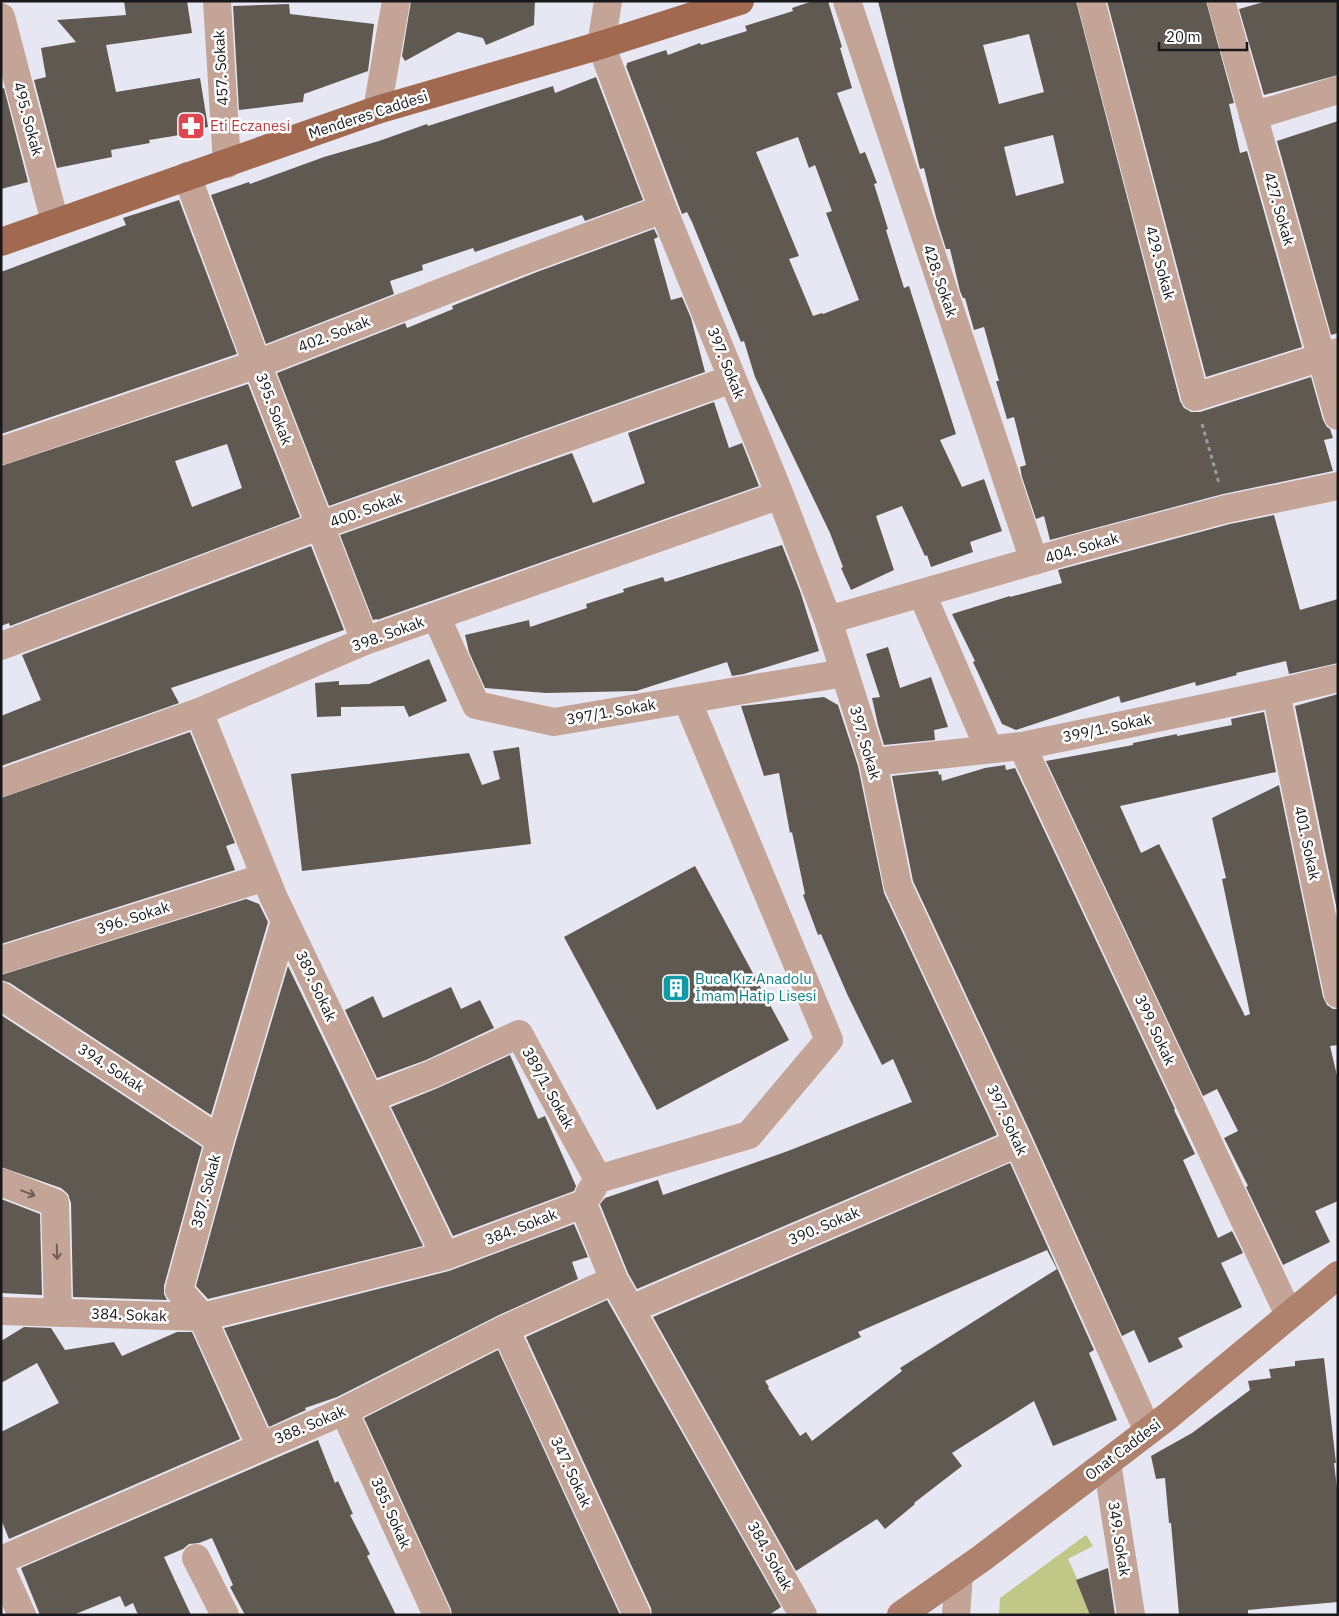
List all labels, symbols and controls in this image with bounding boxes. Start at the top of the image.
scale bar [1159,20,1246,52]
text: 20 m [1166,27,1201,46]
street label: 457. Sokak [209,30,232,106]
street label: 495. Sokak [10,80,47,158]
street label: Menderes Caddesi [306,86,430,143]
pharmacy icon: Eti Eczanesi [176,111,206,141]
place label: Eti Eczanesi [210,116,290,135]
street label: 427. Sokak [1260,170,1299,248]
street label: 429. Sokak [1142,224,1179,302]
street label: 428. Sokak [919,242,962,320]
street label: 402. Sokak [295,311,373,356]
street label: 397. Sokak [704,324,749,401]
street label: 395. Sokak [252,370,297,448]
street label: 400. Sokak [327,488,405,531]
street label: 404. Sokak [1043,528,1121,567]
street label: 398. Sokak [349,612,427,655]
street label: 397/1. Sokak [565,694,657,729]
street label: 397. Sokak [846,704,885,782]
street label: 399/1. Sokak [1061,709,1153,746]
street label: 401. Sokak [1290,804,1325,882]
street label: 396. Sokak [94,897,172,938]
street label: 389. Sokak [292,948,341,1024]
place label: Buca Kız Anadolu İmam Hatip Lisesi [695,969,816,1005]
building icon: Buca Kız Anadolu İmam Hatip Lisesi [661,973,691,1003]
street label: 399. Sokak [1131,992,1180,1068]
street label: 394. Sokak [74,1039,148,1096]
street label: 389/1. Sokak [518,1044,579,1132]
street label: 397. Sokak [983,1082,1032,1158]
street label: 387. Sokak [187,1152,224,1230]
one-way arrow [21,1189,36,1198]
street label: 390. Sokak [785,1202,862,1249]
street label: 384. Sokak [482,1204,560,1249]
one-way arrow [52,1243,62,1259]
street label: 384. Sokak [91,1304,167,1325]
street label: 388. Sokak [271,1401,348,1448]
street label: Onat Caddesi [1081,1415,1164,1484]
street label: 347. Sokak [547,1434,596,1510]
street label: 385. Sokak [367,1474,416,1551]
street label: 349. Sokak [1104,1500,1135,1578]
street label: 384. Sokak [744,1518,797,1593]

